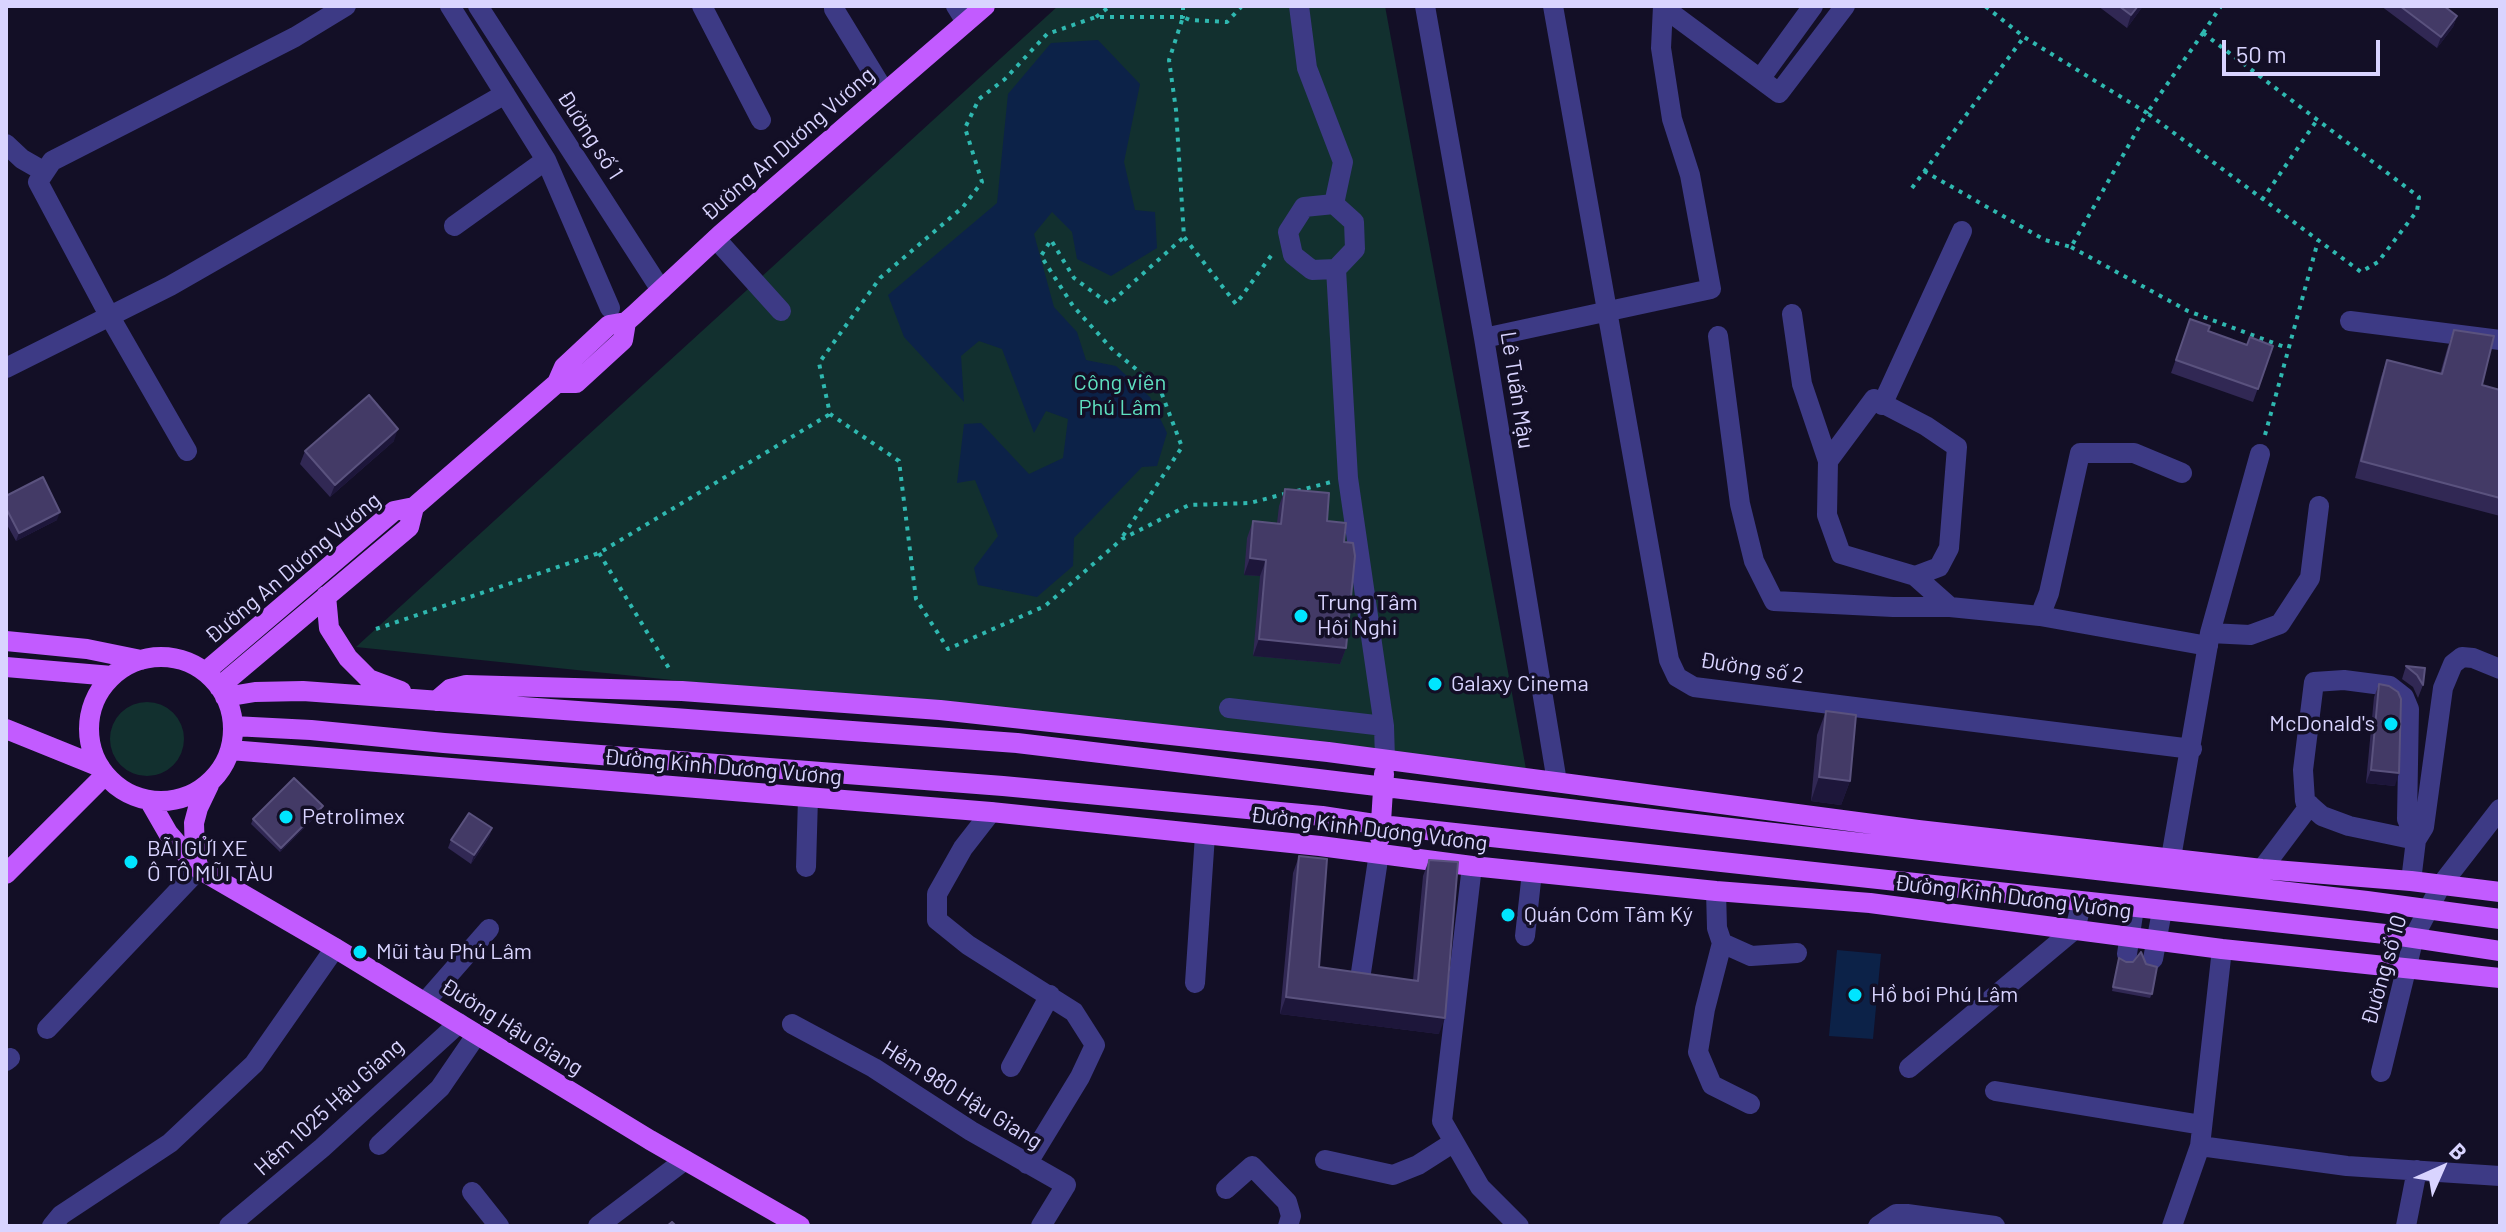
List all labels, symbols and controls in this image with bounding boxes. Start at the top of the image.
scale bar [2226,24,2384,74]
text: 50 m [2236,39,2287,68]
street label: Đường An Dương Vương [696,62,880,226]
street label: Đường số 1 [551,86,629,184]
street label: Lê Tuấn Mậu [1495,330,1539,450]
park label: Công viên Phú Lâm [1074,370,1166,422]
street label: Đường An Dương Vương [200,487,386,649]
place label: Trung Tâm Hôi Nghi [1317,590,1418,642]
marker: Trung Tâm Hôi Nghi [1292,607,1310,625]
street label: Đường số 2 [1698,647,1806,689]
place label: Galaxy Cinema [1451,671,1589,697]
marker: Galaxy Cinema [1426,675,1444,693]
place label: McDonald's [2269,711,2375,737]
marker: McDonald's [2382,715,2400,733]
street label: Đường Kinh Dương Vương [603,743,843,791]
street label: Đường Kinh Dương Vương [1249,801,1489,857]
place label: Petrolimex [302,804,405,830]
marker: Petrolimex [277,808,295,826]
place label: BÃI GỬI XE Ô TÔ MŨI TÀU [147,836,273,888]
marker: BÃI GỬI XE Ô TÔ MŨI TÀU [122,853,140,871]
street label: Đường Kinh Dương Vương [1893,869,2133,925]
place label: Quán Cơm Tâm Ký [1524,902,1693,928]
marker: Quán Cơm Tâm Ký [1499,906,1517,924]
street label: Đường số 10 [2356,912,2412,1028]
place label: Mũi tàu Phú Lâm [376,939,532,965]
marker: Mũi tàu Phú Lâm [351,943,369,961]
street label: Đường Hậu Giang [436,973,588,1081]
place label: Hồ bơi Phú Lâm [1871,982,2018,1008]
marker: Hồ bơi Phú Lâm [1846,986,1864,1004]
street label: Hẻm 1025 Hậu Giang [249,1033,409,1181]
street label: Hẻm 980 Hậu Giang [877,1035,1047,1155]
north arrow [2402,1128,2482,1208]
text: B [2445,1137,2473,1165]

